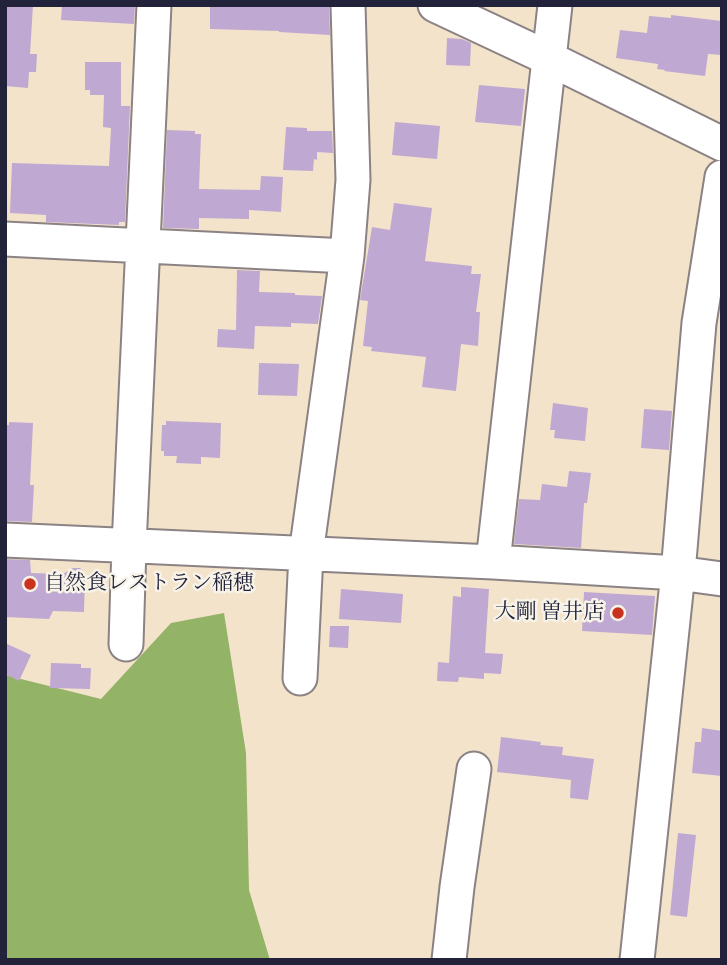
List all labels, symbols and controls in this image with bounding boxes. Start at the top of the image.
place label: 自然食レストラン稲穂 [44,571,254,597]
marker: 自然食レストラン稲穂 [22,576,38,592]
place label: 大剛 曽井店 [495,600,604,626]
marker: 大剛 曽井店 [610,605,626,621]

